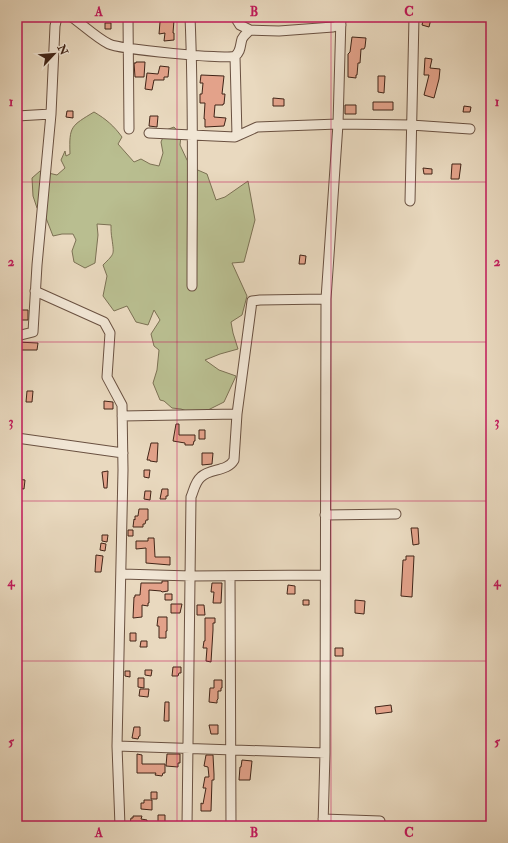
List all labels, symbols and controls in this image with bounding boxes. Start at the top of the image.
text: A [94,4,104,20]
text: B [250,4,258,20]
text: C [404,4,414,20]
north arrow [34,34,74,74]
text: N [54,42,71,58]
text: 1 [9,94,14,110]
text: 1 [495,94,500,110]
text: 2 [8,254,15,270]
text: 2 [494,254,501,270]
text: 3 [9,414,14,430]
text: 3 [495,414,500,430]
text: 4 [6,574,15,590]
text: 4 [492,574,501,590]
text: 5 [8,734,14,750]
text: 5 [494,734,500,750]
text: A [94,825,104,841]
text: B [250,825,258,841]
text: C [404,825,414,841]

